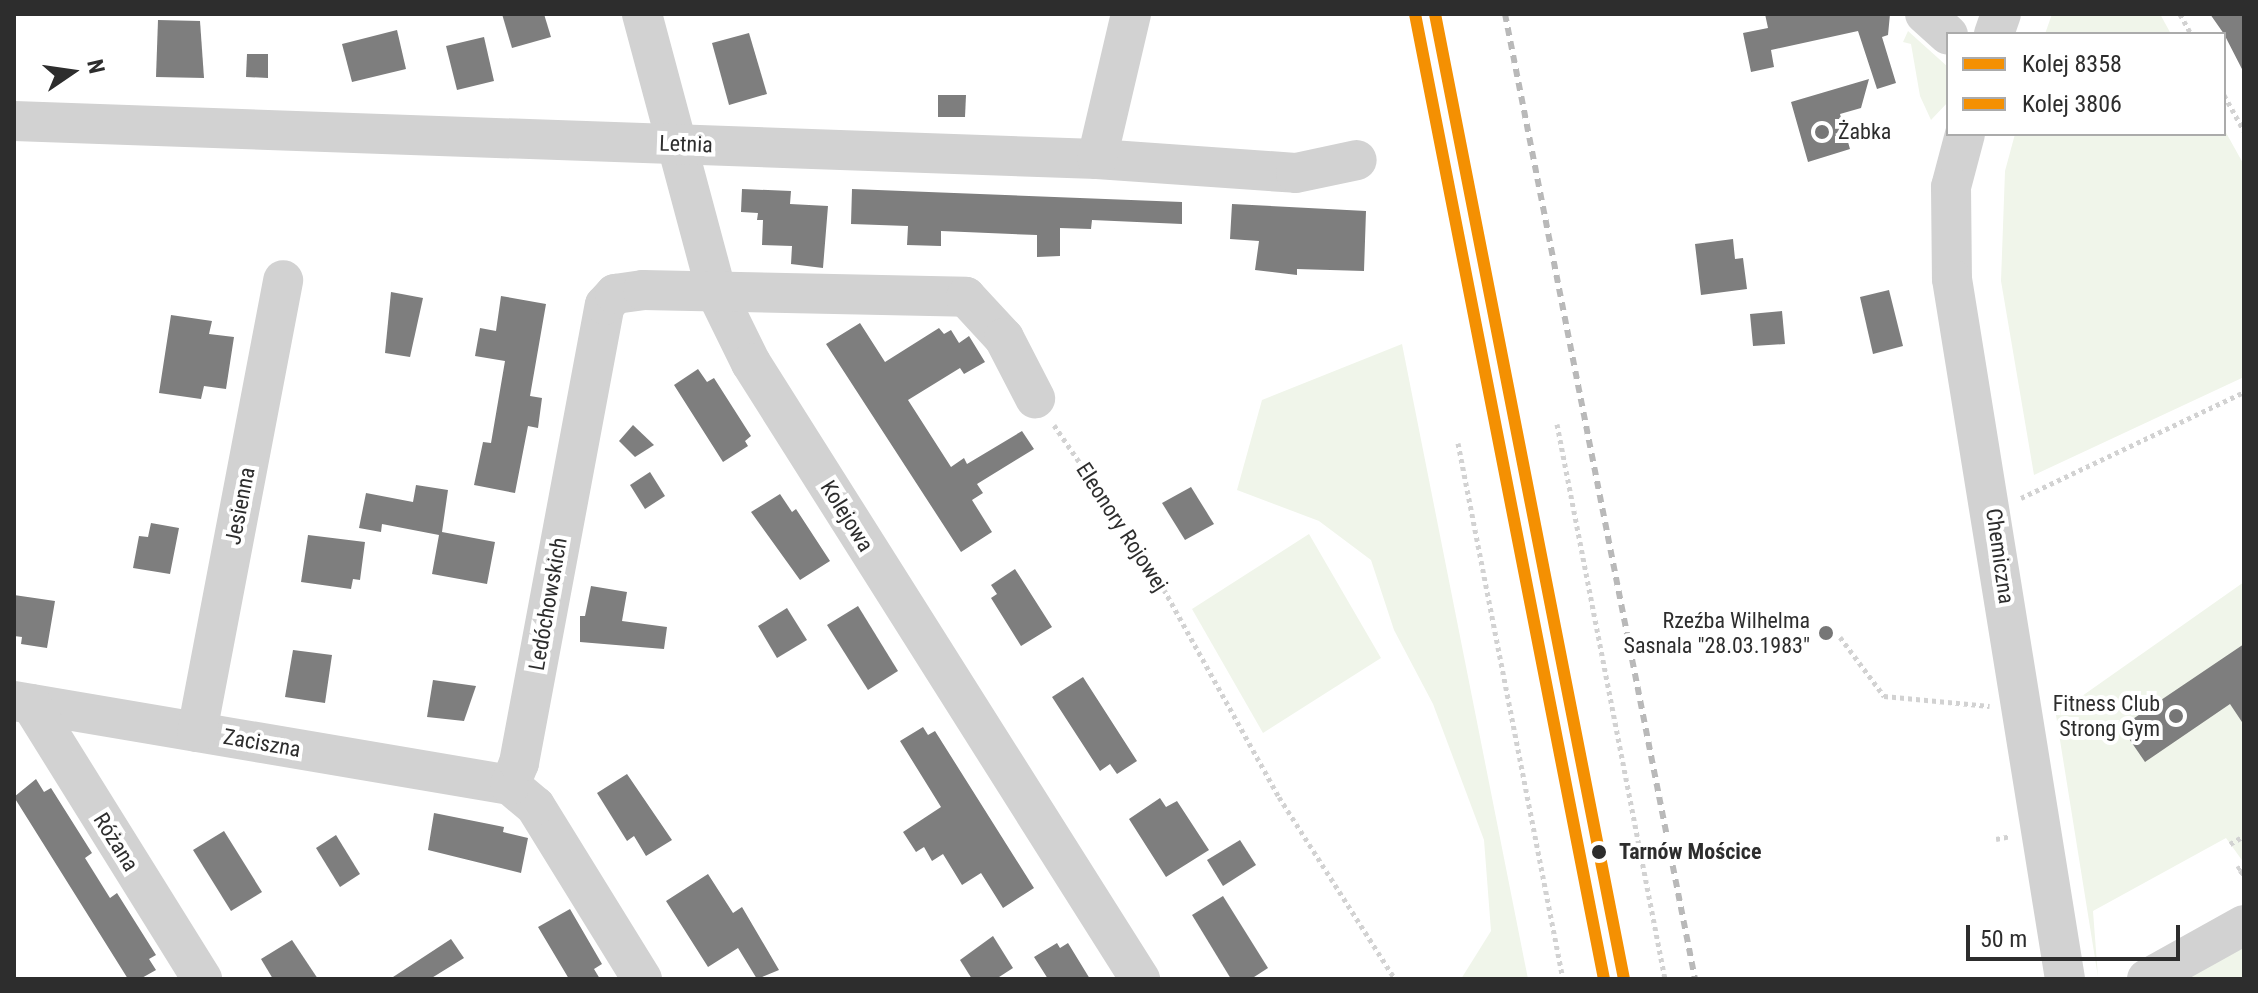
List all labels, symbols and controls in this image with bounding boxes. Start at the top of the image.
north arrow [32,32,112,112]
legend [1946,32,2226,136]
text: Kolej 8358 [2022,50,2122,78]
text: N [82,57,110,76]
text: Kolej 3806 [2022,90,2122,118]
place label: Żabka [1838,119,1891,145]
marker: Żabka [1813,123,1831,141]
street label: Letnia [659,130,713,158]
street label: Eleonory Rojowej [1071,458,1173,596]
street label: Jesienna [220,465,260,547]
street label: Kolejowa [815,476,879,556]
street label: Chemiczna [1980,507,2020,605]
street label: Ledóchowskich [523,535,573,673]
place label: Rzeźba Wilhelma Sasnala "28.03.1983" [1624,607,1810,658]
marker: Rzeźba Wilhelma Sasnala "28.03.1983" [1817,624,1835,642]
place label: Fitness Club Strong Gym [2053,690,2160,742]
marker: Fitness Club Strong Gym [2167,707,2185,725]
street label: Zaciszna [221,723,303,763]
street label: Różana [88,808,144,876]
marker: Tarnów Mościce [1586,839,1612,865]
place label: Tarnów Mościce [1619,839,1761,865]
scale bar [1970,909,2184,959]
text: 50 m [1980,925,2027,953]

